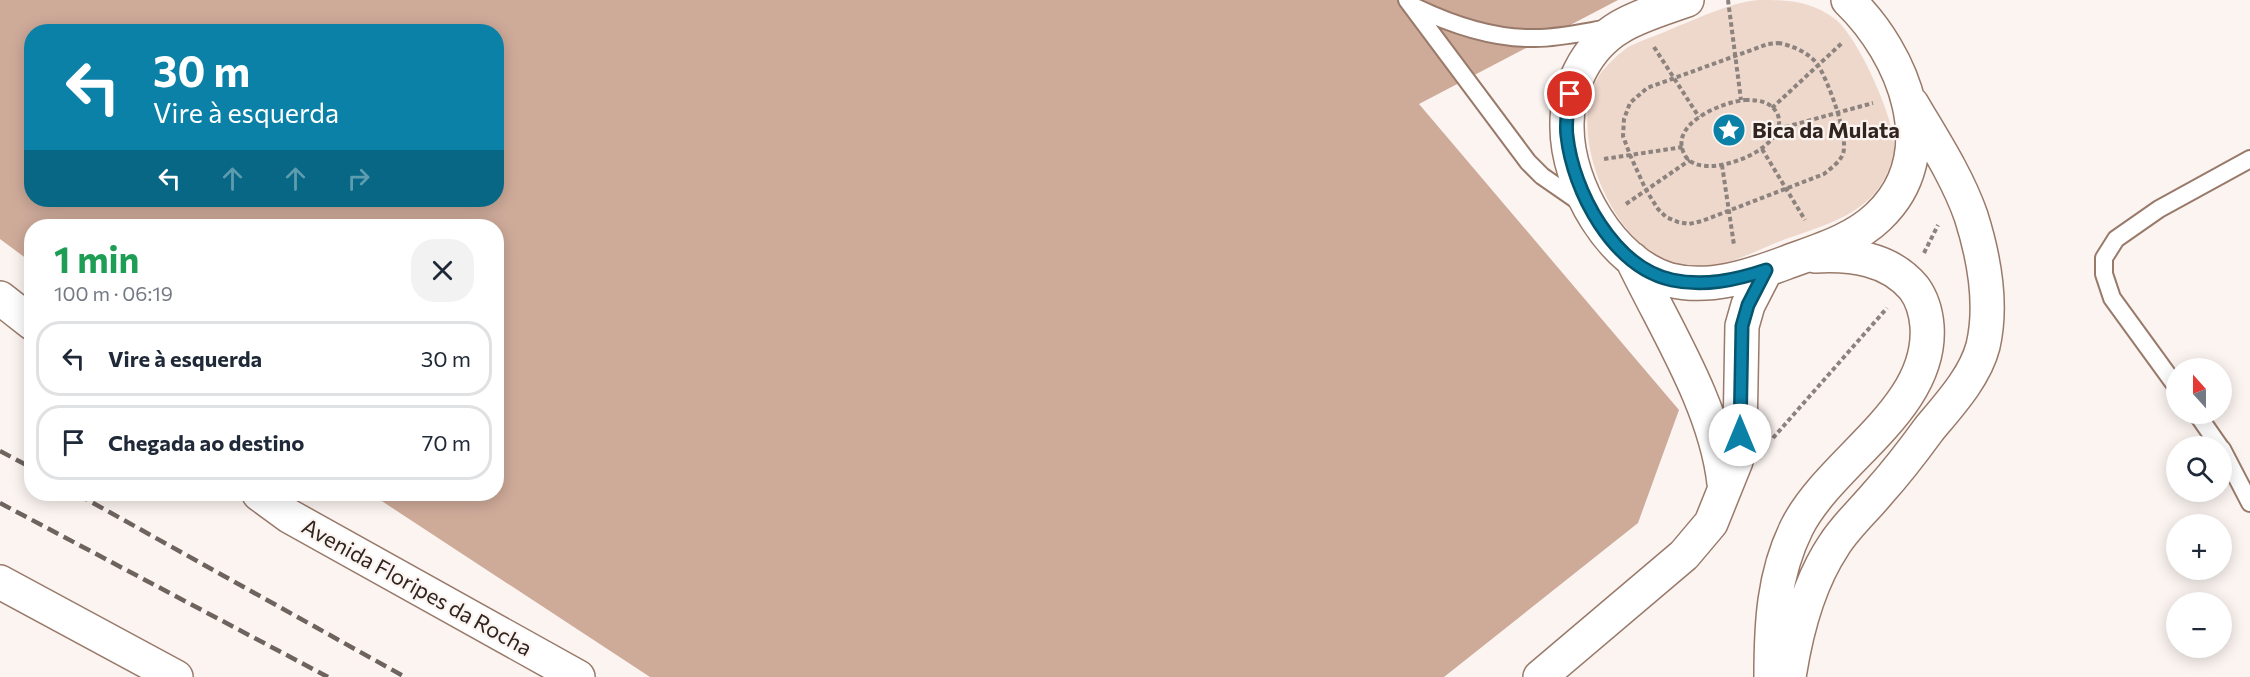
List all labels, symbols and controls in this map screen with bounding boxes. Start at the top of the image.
text: 30 m [153,44,250,96]
icon: left [54,48,132,126]
pin [1544,68,1595,119]
icon: arrive [1553,77,1586,110]
text: Vire à esquerda [153,96,339,129]
place icon: Bica da Mulata [1711,112,1747,148]
place label: Bica da Mulata [1752,116,1900,143]
icon: left [153,162,186,195]
icon: ahead [216,162,249,195]
icon: ahead [279,162,312,195]
icon: right [342,162,375,195]
text: 1 min [54,236,139,280]
button: close [411,239,474,302]
text: 100 m · 06:19 [54,281,173,305]
icon: left [57,342,90,375]
text: Vire à esquerda [108,345,262,372]
text: 30 m [421,345,471,372]
north arrow [2166,358,2232,424]
map controls [2166,358,2232,658]
position arrow [1708,403,1772,467]
icon: arrive [57,426,90,459]
text: Chegada ao destino [108,429,304,456]
text: 70 m [422,429,471,456]
button: search [2166,436,2232,502]
street label: Avenida Floripes da Rocha [298,512,537,661]
button: + [2166,514,2232,580]
button: − [2166,592,2232,658]

